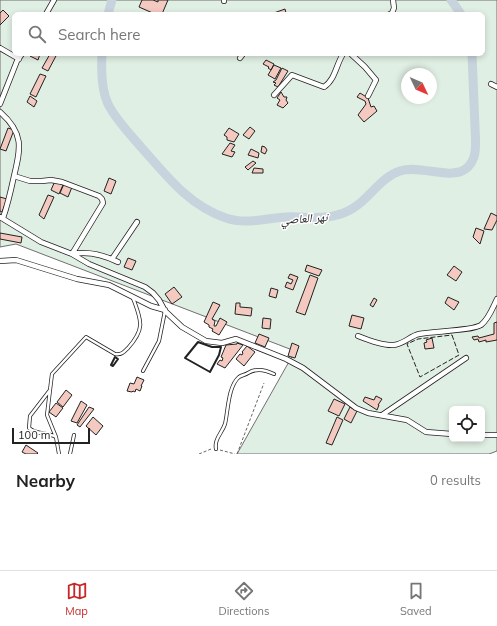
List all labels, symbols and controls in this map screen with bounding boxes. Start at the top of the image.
search box [12,12,485,56]
icon: search [26,23,48,45]
text: Search here [58,25,140,44]
north arrow [401,68,437,104]
water label: نهر العاصي [280,209,331,230]
map controls [449,406,485,442]
button: locate [449,406,485,442]
scale bar [12,426,90,445]
text: 100 m [18,428,50,442]
text: Nearby [16,470,75,491]
text: 0 results [430,472,481,488]
tab: Map [65,580,88,618]
tab: Directions [219,580,269,618]
tab: Saved [400,580,432,618]

